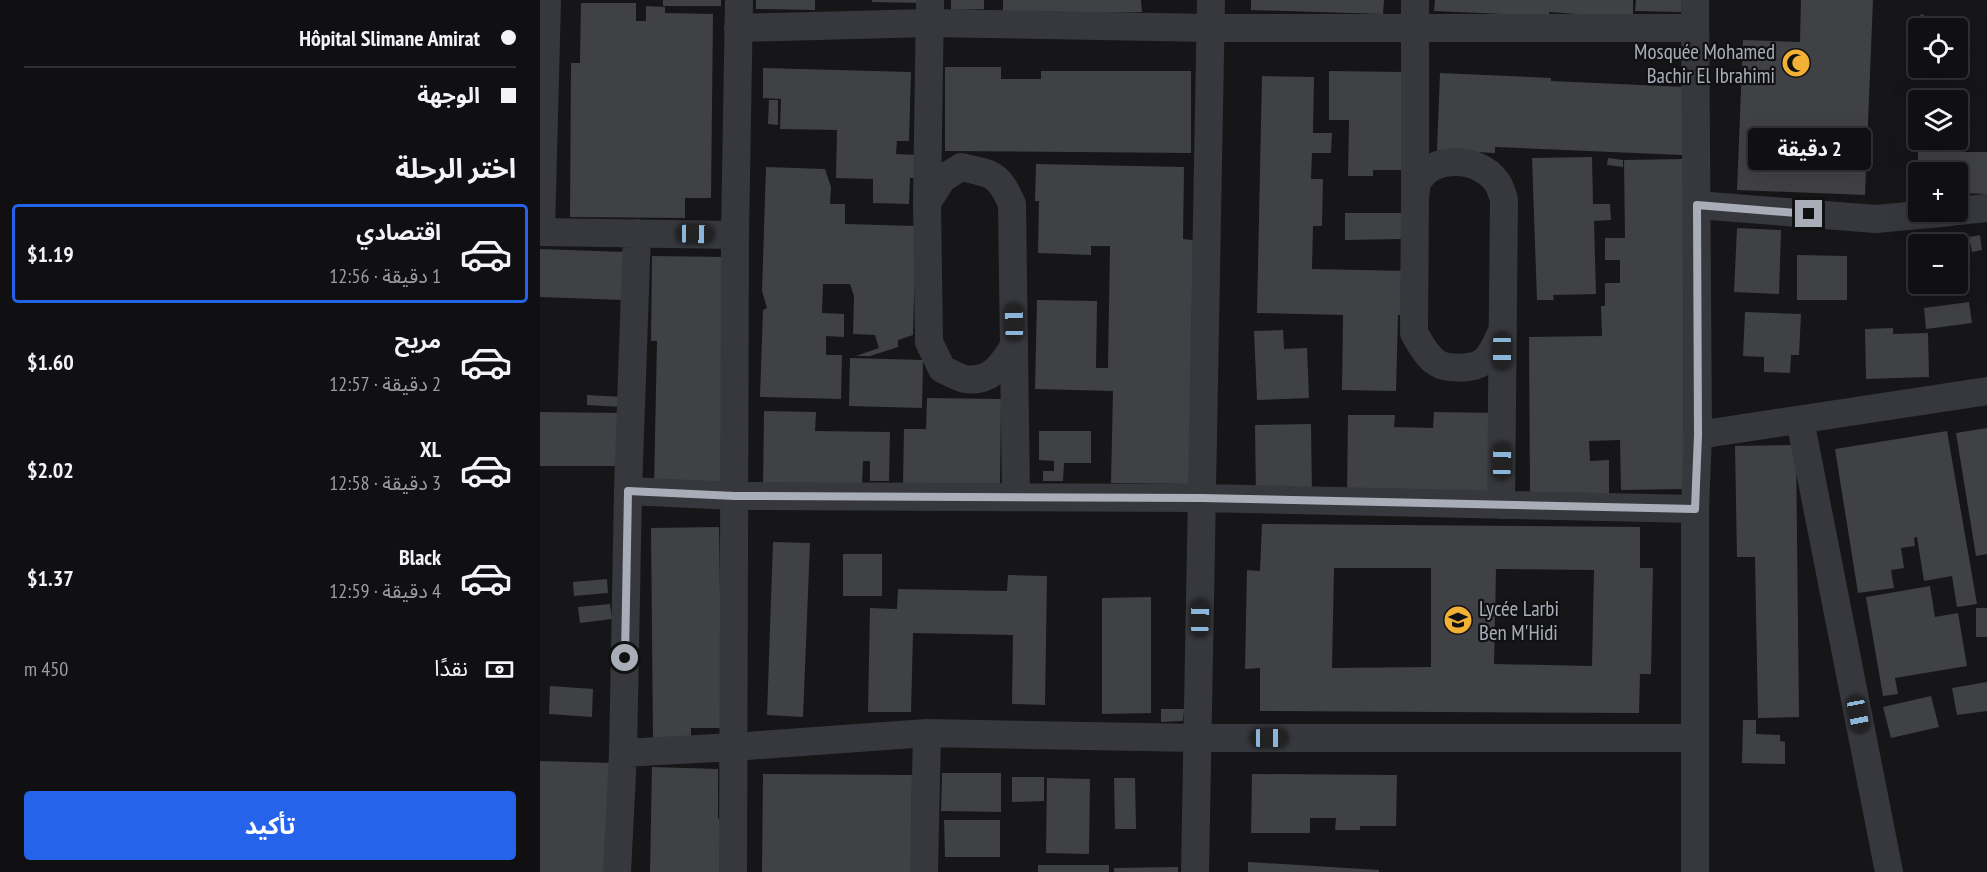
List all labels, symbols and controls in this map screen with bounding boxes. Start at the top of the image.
map controls [1908,18,1968,294]
button: locate [1908,18,1968,78]
text: Hôpital Slimane Amirat [299,24,480,52]
place label: Mosquée Mohamed Bachir El Ibrahimi [1634,38,1775,89]
mosque icon: Mosquée Mohamed Bachir El Ibrahimi [1780,47,1812,79]
text: الوجهة [417,81,480,109]
button: layers [1908,90,1968,150]
callout: 2 دقيقة [1748,127,1870,169]
text: 2 دقيقة [1778,136,1841,162]
text: اختر الرحلة [395,151,516,185]
button: + [1908,162,1968,222]
route end [1795,200,1822,227]
text: اقتصادي [356,218,441,246]
car [677,225,713,243]
icon: car [459,227,513,281]
button: − [1908,234,1968,294]
text: $1.19 [27,240,74,268]
text: 1 دقيقة · 12:56 [329,263,441,289]
car [1005,304,1023,340]
text: مريح [395,326,441,354]
car [1493,333,1511,369]
icon: car [459,335,513,389]
text: $1.60 [27,348,74,376]
text: 2 دقيقة · 12:57 [329,371,441,397]
text: XL [420,435,441,463]
icon: car [459,443,513,497]
car [1493,443,1511,479]
text: $2.02 [27,456,74,484]
text: 3 دقيقة · 12:58 [329,470,441,496]
text: Black [399,543,441,571]
icon: car [459,551,513,605]
text: $1.37 [27,564,74,592]
text: 4 دقيقة · 12:59 [329,578,441,604]
place label: Lycée Larbi Ben M'Hidi [1479,595,1559,646]
car [1191,600,1209,636]
school or university icon: Lycée Larbi Ben M'Hidi [1442,604,1474,636]
route start [611,644,638,671]
icon: cash [483,653,516,686]
text: نقدًا [434,654,468,682]
text: 450 m [24,656,68,682]
car [1846,695,1870,733]
car [1251,729,1287,747]
button: تأكيد [24,791,516,860]

